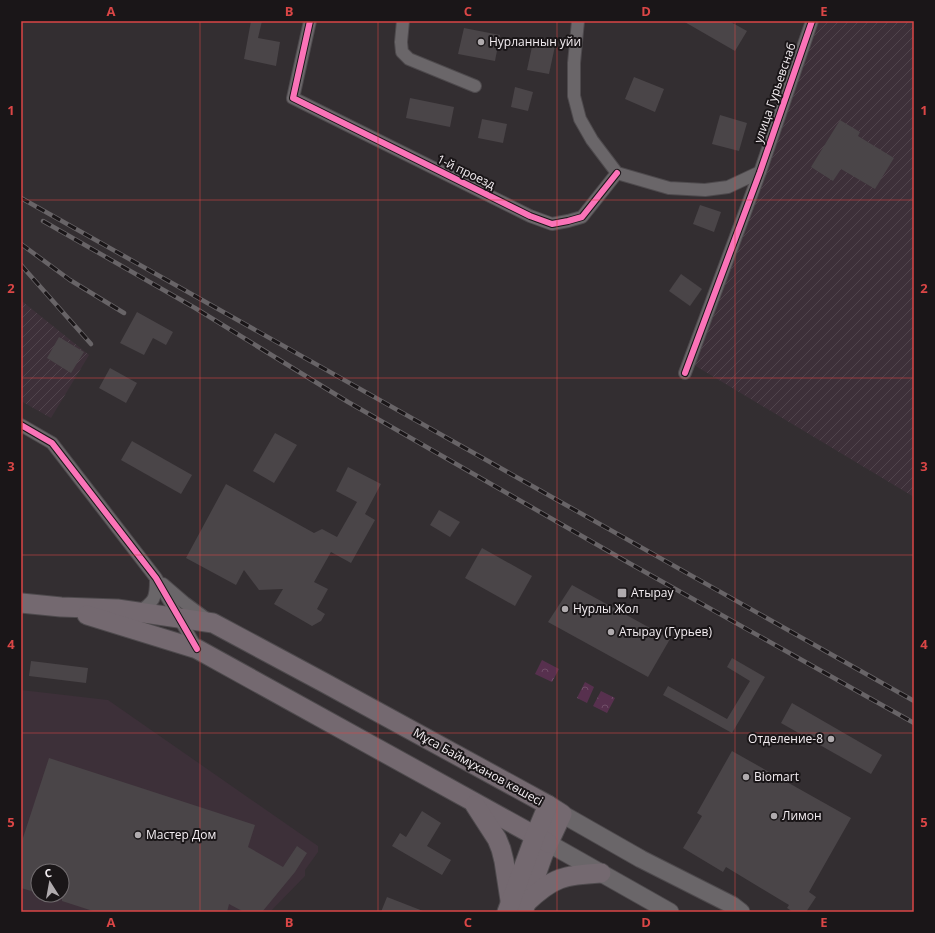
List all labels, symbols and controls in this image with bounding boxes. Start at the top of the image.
text: A [107,2,116,20]
text: B [285,2,294,20]
text: C [464,2,472,20]
text: D [641,2,651,20]
text: E [820,2,828,20]
place label: Нурланнын уйи [489,33,581,50]
marker: Нурланнын уйи [476,37,486,47]
street label: улица Гурьевснаб [749,40,800,145]
text: 1 [7,101,15,119]
text: 1 [920,101,928,119]
street label: 1-й проезд [434,150,498,193]
text: 2 [7,279,15,297]
text: 2 [920,279,928,297]
text: 3 [7,457,15,475]
text: 3 [920,457,928,475]
place label: Атырау [631,584,674,601]
marker: Атырау [616,587,628,599]
place label: Нурлы Жол [573,600,639,617]
marker: Нурлы Жол [560,604,570,614]
place label: Атырау (Гурьев) [619,623,712,640]
marker: Атырау (Гурьев) [606,627,616,637]
text: 4 [7,635,15,653]
text: 4 [920,635,928,653]
street label: Мұса Баймұханов көшесі [410,724,546,809]
place label: Отделение-8 [748,730,823,747]
marker: Отделение-8 [826,734,836,744]
place label: Biomart [754,768,799,785]
marker: Biomart [741,772,751,782]
place label: Лимон [782,807,822,824]
marker: Лимон [769,811,779,821]
text: 5 [7,813,15,831]
text: 5 [920,813,928,831]
place label: Мастер Дом [146,826,216,843]
marker: Мастер Дом [133,830,143,840]
north arrow [30,863,70,903]
text: С [43,865,53,881]
text: A [107,913,116,931]
text: B [285,913,294,931]
text: C [464,913,472,931]
text: D [641,913,651,931]
text: E [820,913,828,931]

